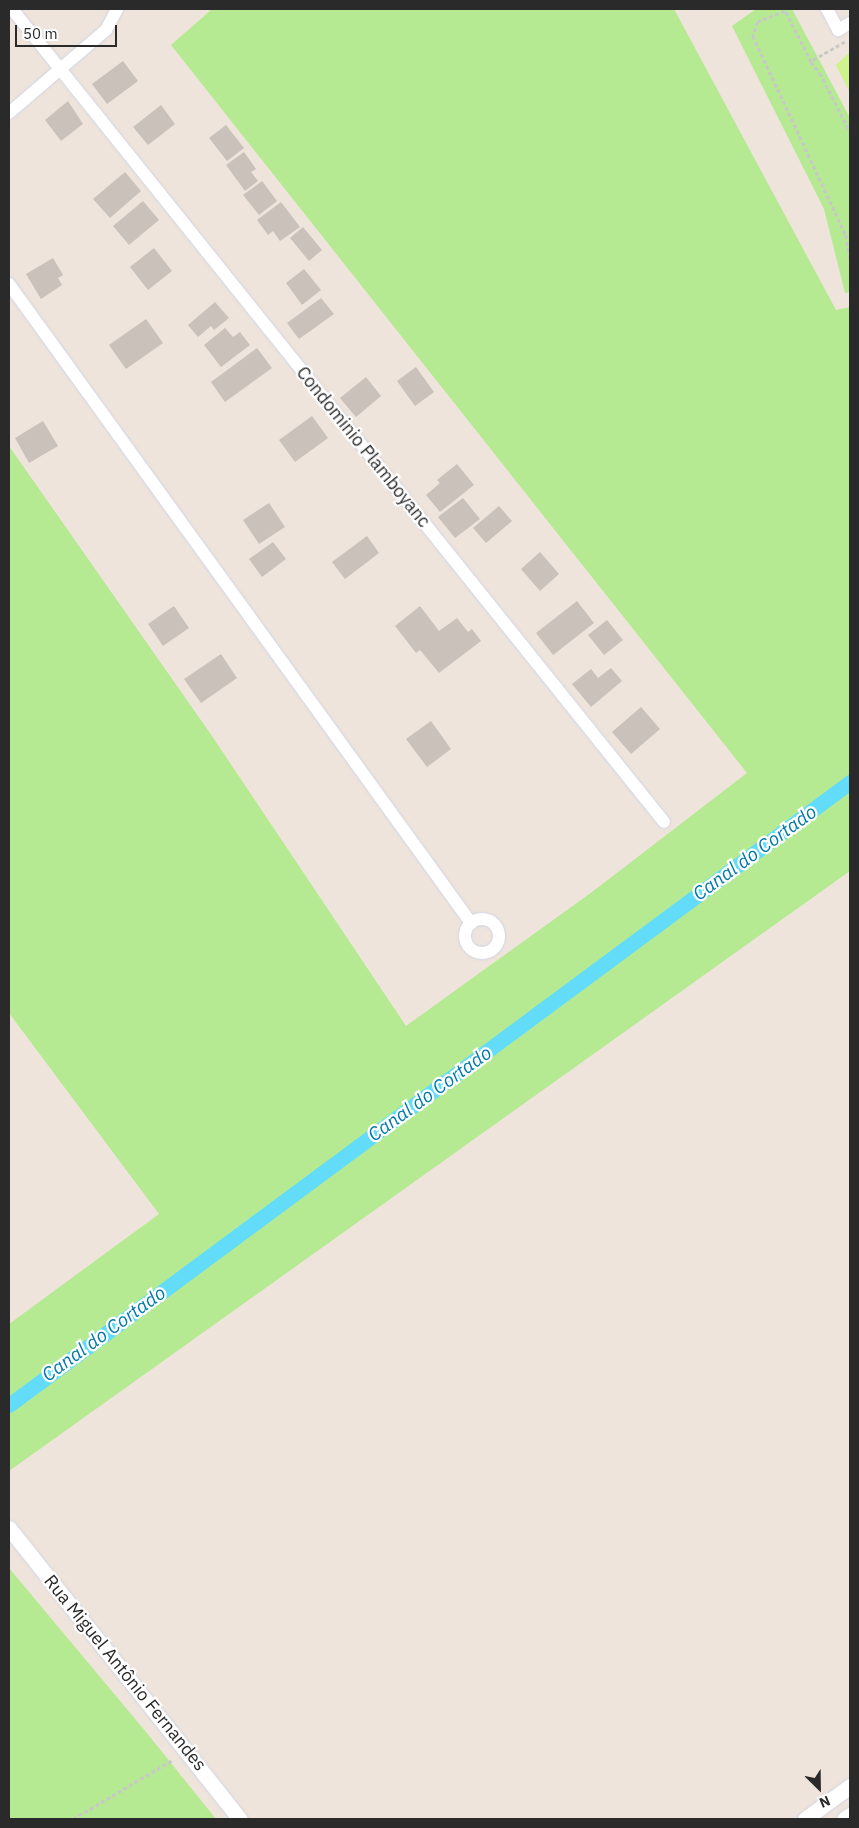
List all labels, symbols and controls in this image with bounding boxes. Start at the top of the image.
scale bar [18,15,120,47]
text: 50 m [23,24,58,43]
street label: Condominio Plamboyanc [292,362,434,532]
water label: Canal do Cortado [689,801,821,905]
water label: Canal do Cortado [364,1042,496,1146]
water label: Canal do Cortado [38,1282,170,1386]
street label: Rua Miguel Antônio Fernandes [39,1571,211,1775]
north arrow [794,1763,844,1813]
text: N [817,1792,833,1812]

